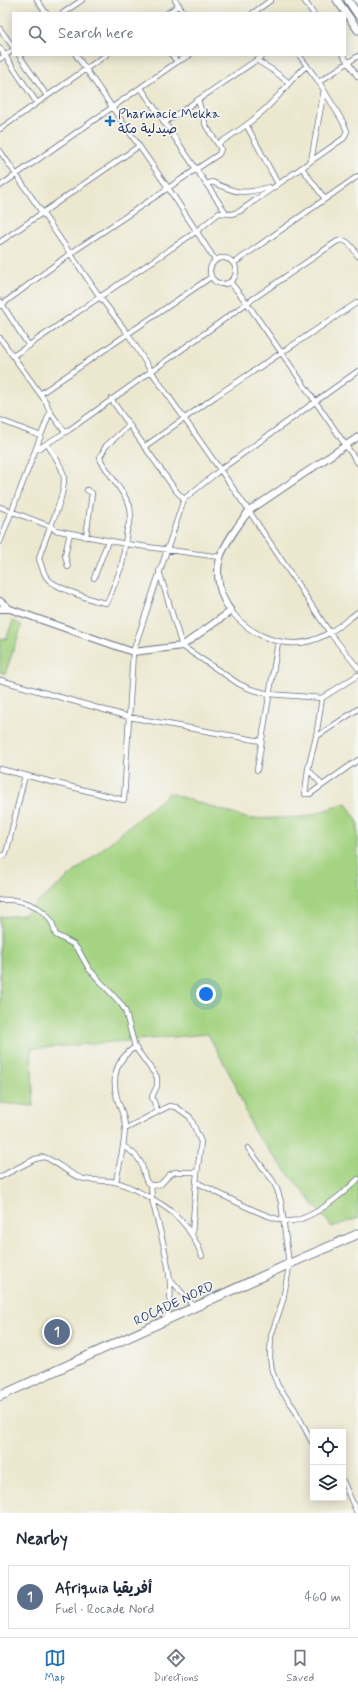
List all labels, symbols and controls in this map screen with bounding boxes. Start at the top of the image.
search box [12,12,346,56]
icon: search [26,23,48,45]
text: Search here [58,24,134,44]
place label: Pharmacie Mekka صيدلية مكة [118,106,220,138]
marker: Pharmacie Mekka صيدلية مكة [105,116,115,126]
your location [196,984,216,1004]
street label: ROCADE NORD [131,1278,217,1330]
pin: 1 [44,1317,70,1347]
map controls [310,1429,346,1501]
button: locate [310,1429,346,1465]
button: layers [310,1465,346,1501]
text: Nearby [16,1528,68,1550]
text: Afriquia أفريقيا [55,1579,152,1599]
text: 1 [27,1589,33,1606]
text: 460 m [305,1589,341,1606]
text: Fuel · Rocade Nord [55,1601,154,1618]
tab: Map [44,1647,66,1685]
tab: Directions [153,1647,199,1685]
tab: Saved [286,1647,314,1685]

